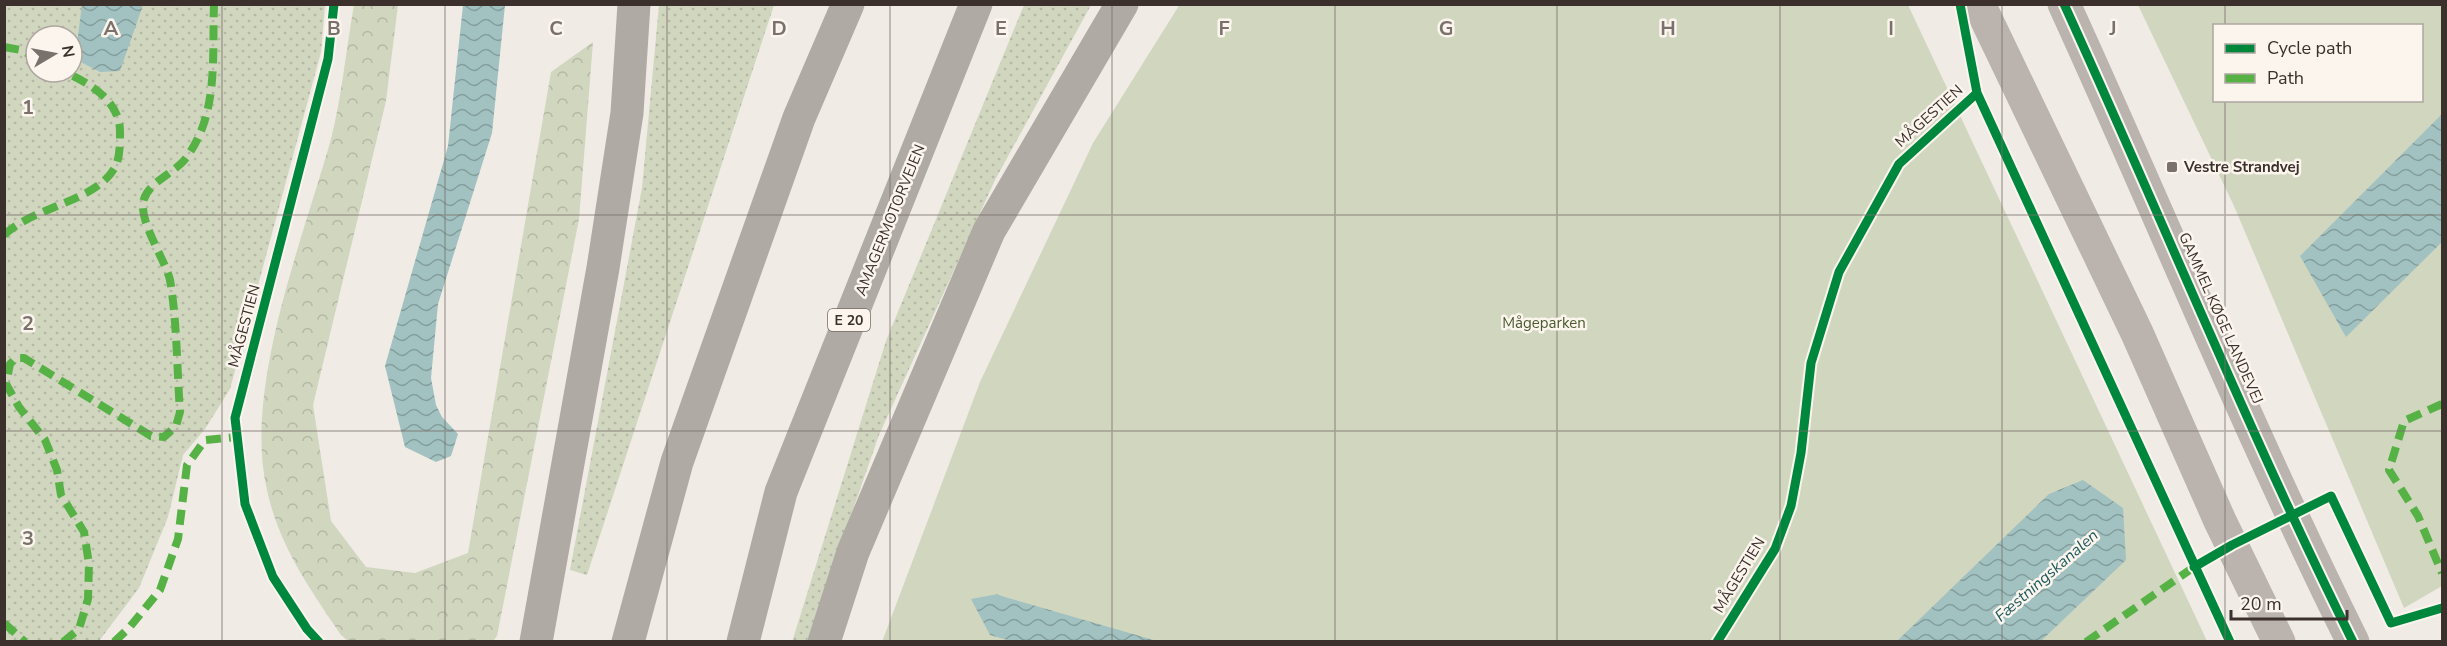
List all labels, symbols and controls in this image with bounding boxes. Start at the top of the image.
text: A [104,15,119,42]
text: B [327,15,341,42]
text: C [549,15,563,42]
text: D [771,15,787,42]
text: E [995,15,1007,42]
text: F [1218,15,1230,42]
text: G [1439,15,1453,42]
text: H [1660,15,1676,42]
text: I [1888,15,1894,42]
text: J [2108,15,2117,42]
north arrow [24,24,84,84]
legend [2213,24,2423,102]
text: Cycle path [2267,36,2352,60]
text: N [56,44,80,59]
text: Path [2267,66,2304,90]
street label: MÅGESTIEN [1890,79,1967,152]
text: 1 [22,94,34,121]
street label: AMAGERMOTORVEJEN [850,141,930,299]
place label: Vestre Strandvej [2183,157,2300,177]
marker: Vestre Strandvej [2165,160,2179,174]
street label: GAMMEL KØGE LANDEVEJ [2174,229,2268,407]
street label: MÅGESTIEN [222,282,265,370]
road number: E 20 [828,309,870,331]
text: 2 [22,310,34,337]
park label: Mågeparken [1502,313,1586,333]
text: 3 [22,525,34,552]
water label: Fæstningskanalen [1990,525,2103,627]
street label: MÅGESTIEN [1708,533,1769,616]
scale bar [2231,583,2346,621]
text: 20 m [2240,592,2282,616]

